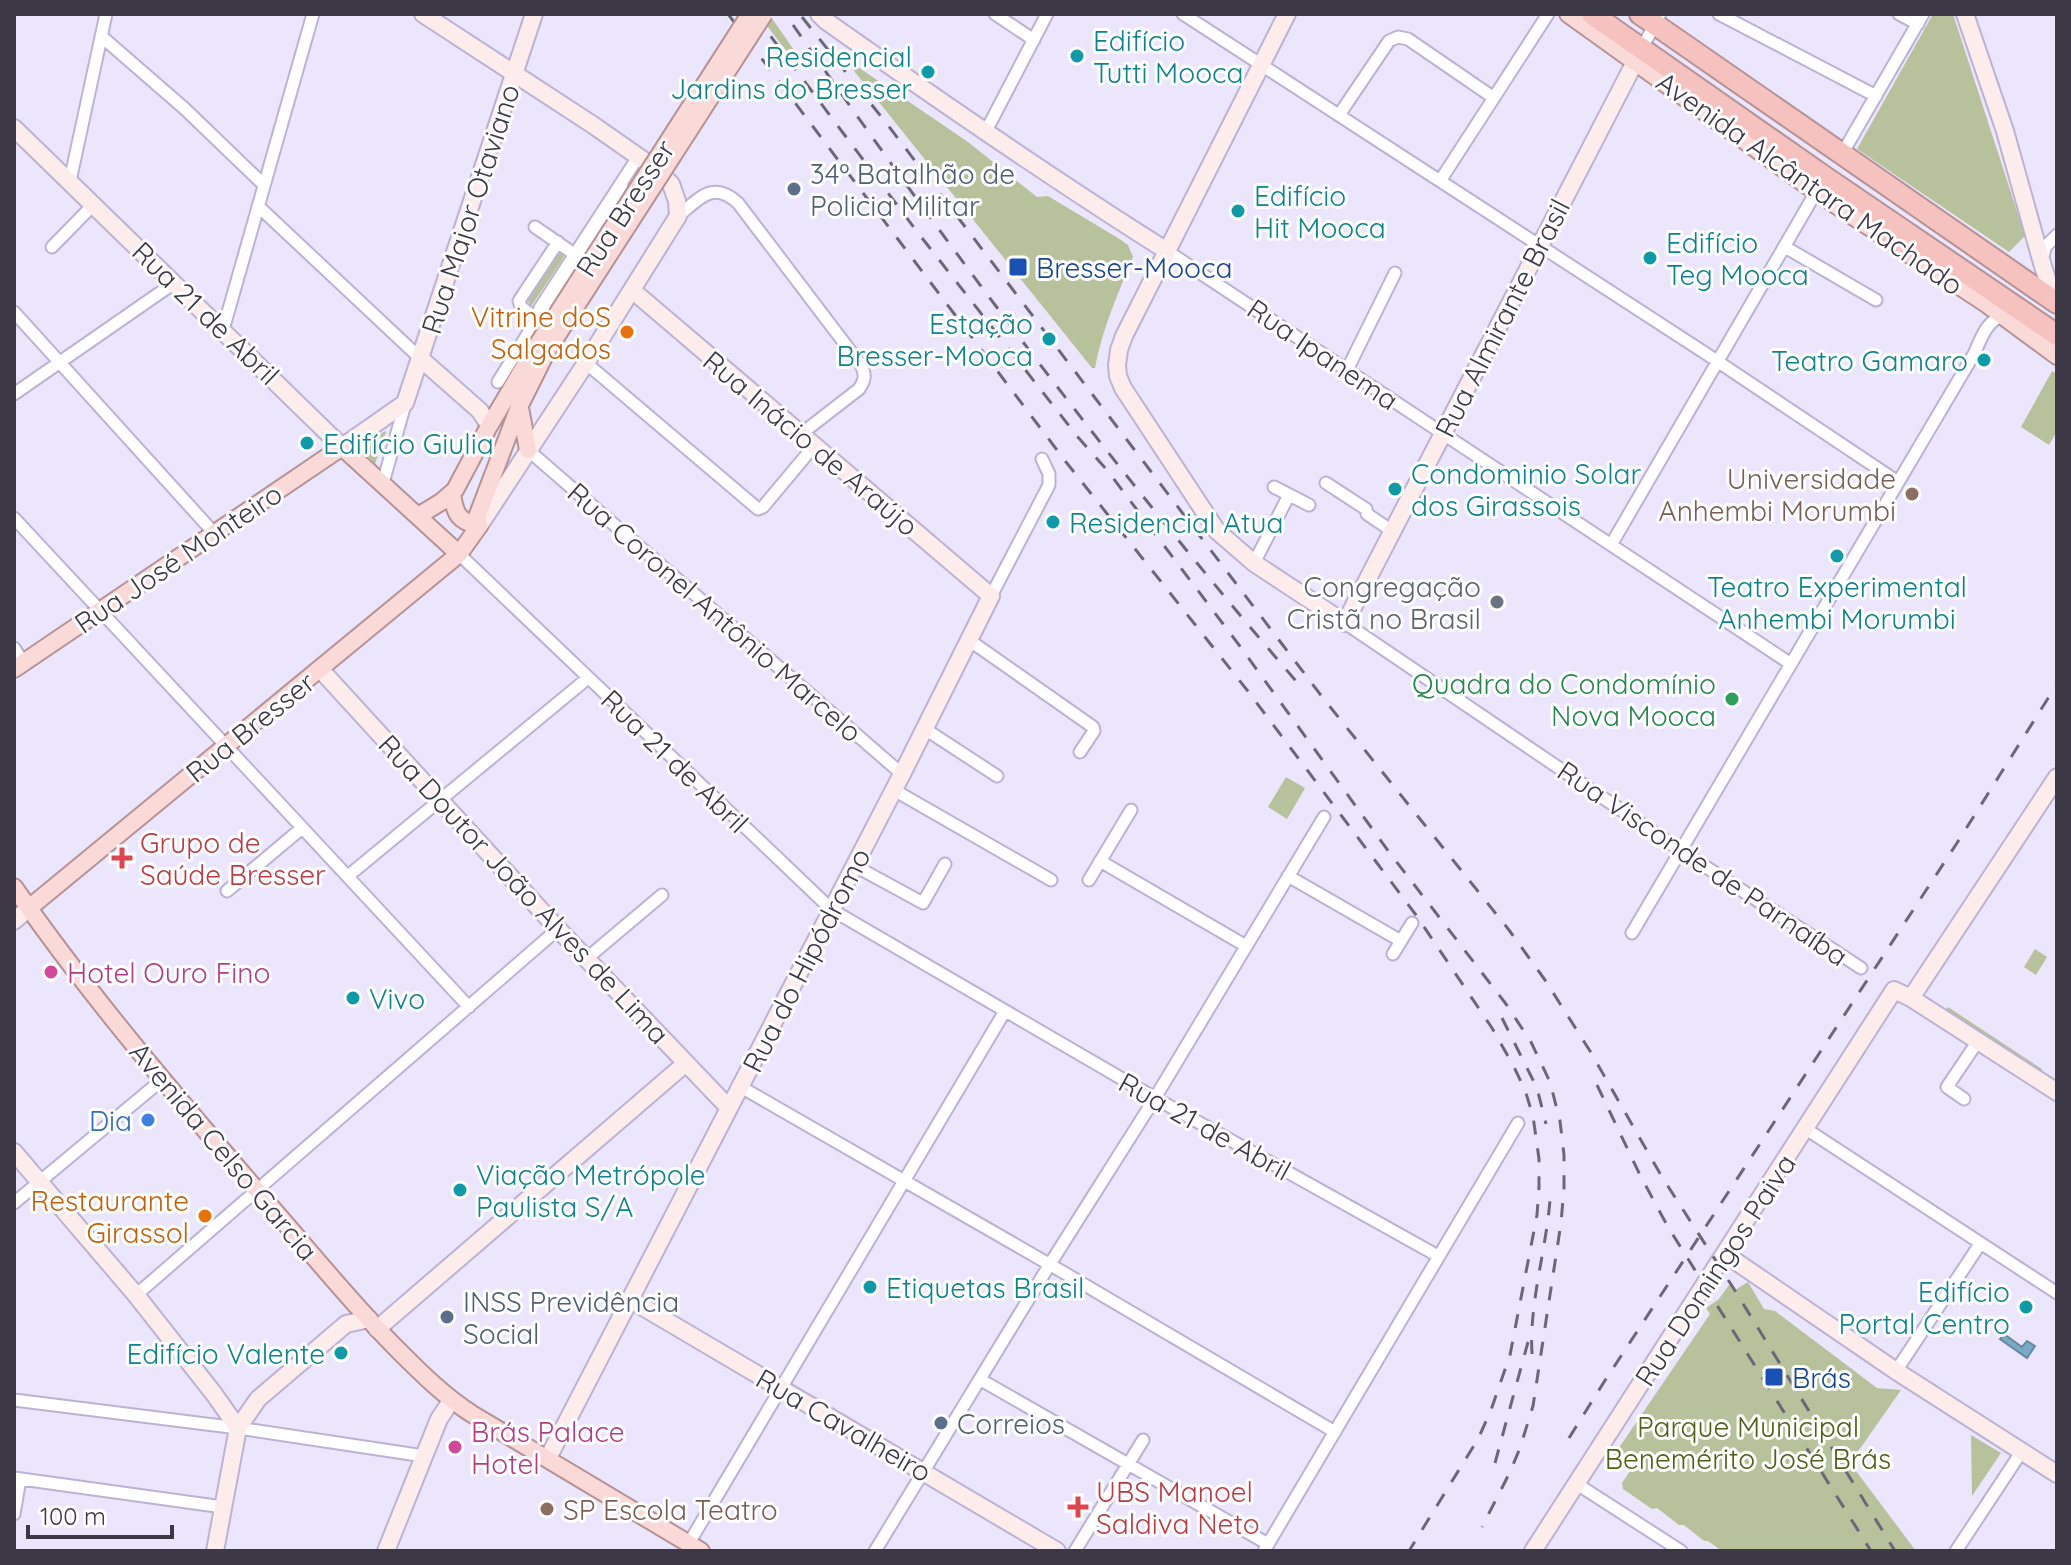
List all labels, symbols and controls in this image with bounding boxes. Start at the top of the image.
place label: Edifício Tutti Mooca [1093,23,1244,90]
place label: Residencial Jardins do Bresser [670,39,912,106]
marker: Edifício Tutti Mooca [1068,47,1086,65]
marker: Residencial Jardins do Bresser [919,63,937,81]
street label: Avenida Alcântara Machado [1650,64,1970,302]
street label: Rua Major Otaviano [413,80,527,338]
street label: Rua Bresser [568,133,682,283]
place label: 34º Batalhão de Policia Militar [810,156,1015,223]
place label: Edifício Hit Mooca [1254,178,1386,245]
marker: 34º Batalhão de Policia Militar [785,180,803,198]
street label: Rua Almirante Brasil [1427,193,1577,443]
marker: Edifício Hit Mooca [1229,202,1247,220]
place label: Edifício Teg Mooca [1666,225,1809,292]
street label: Rua 21 de Abril [125,234,287,392]
marker: Edifício Teg Mooca [1641,249,1659,267]
place label: Bresser-Mooca [1036,250,1232,285]
marker: Bresser-Mooca [1007,256,1029,278]
street label: Rua Ipanema [1241,291,1405,417]
place label: Vitrine doS Salgados [471,299,611,366]
place label: Estação Bresser-Mooca [837,306,1033,373]
marker: Vitrine doS Salgados [618,323,636,341]
marker: Estação Bresser-Mooca [1040,330,1058,348]
street label: Rua Inácio de Araújo [696,343,926,543]
place label: Teatro Gamaro [1771,343,1968,378]
marker: Teatro Gamaro [1975,351,1993,369]
place label: Edifício Giulia [323,426,494,461]
marker: Edifício Giulia [298,434,316,452]
place label: Condominio Solar dos Girassois [1411,456,1642,523]
place label: Universidade Anhembi Morumbi [1659,461,1896,528]
street label: Rua Coronel Antônio Marcelo [561,475,869,749]
street label: Rua José Monteiro [67,476,289,640]
marker: Condominio Solar dos Girassois [1386,480,1404,498]
marker: Universidade Anhembi Morumbi [1903,485,1921,503]
place label: Residencial Atua [1069,505,1283,540]
marker: Residencial Atua [1044,513,1062,531]
marker: Teatro Experimental Anhembi Morumbi [1828,547,1846,565]
place label: Congregação Cristã no Brasil [1287,569,1481,636]
place label: Teatro Experimental Anhembi Morumbi [1707,569,1967,636]
marker: Congregação Cristã no Brasil [1488,593,1506,611]
street label: Rua Bresser [178,664,322,790]
place label: Quadra do Condomínio Nova Mooca [1412,666,1716,733]
street label: Rua 21 de Abril [594,682,756,840]
marker: Quadra do Condomínio Nova Mooca [1723,690,1741,708]
street label: Rua Doutor João Alves de Lima [371,727,677,1051]
street label: Rua Visconde de Parnaíba [1551,753,1855,973]
place label: Grupo de Saúde Bresser [140,825,326,892]
street label: Rua do Hipódromo [734,842,878,1078]
marker: Grupo de Saúde Bresser [111,847,133,869]
place label: Hotel Ouro Fino [67,955,270,990]
marker: Hotel Ouro Fino [42,963,60,981]
place label: Vivo [369,981,425,1016]
marker: Vivo [344,989,362,1007]
street label: Avenida Celso Garcia [122,1035,326,1267]
street label: Rua 21 de Abril [1113,1064,1297,1188]
place label: Dia [89,1103,132,1138]
marker: Dia [139,1111,157,1129]
street label: Rua Domingos Paiva [1627,1147,1803,1393]
place label: Viação Metrópole Paulista S/A [476,1157,706,1224]
marker: Viação Metrópole Paulista S/A [451,1181,469,1199]
place label: Restaurante Girassol [31,1183,189,1250]
marker: Restaurante Girassol [196,1207,214,1225]
place label: Etiquetas Brasil [886,1270,1085,1305]
place label: Edifício Portal Centro [1838,1274,2010,1341]
marker: Etiquetas Brasil [861,1278,879,1296]
place label: INSS Previdência Social [463,1284,679,1351]
marker: Edifício Portal Centro [2017,1298,2035,1316]
marker: INSS Previdência Social [438,1308,456,1326]
place label: Edifício Valente [127,1336,325,1371]
marker: Edifício Valente [332,1344,350,1362]
place label: Brás [1792,1360,1851,1395]
street label: Rua Cavalheiro [750,1361,938,1489]
marker: Brás [1763,1366,1785,1388]
place label: Correios [957,1406,1065,1441]
park label: Parque Municipal Benemérito José Brás [1605,1409,1891,1476]
place label: Brás Palace Hotel [471,1414,625,1481]
marker: Correios [932,1414,950,1432]
marker: Brás Palace Hotel [446,1438,464,1456]
place label: UBS Manoel Saldiva Neto [1096,1474,1260,1541]
scale bar [28,1489,172,1539]
place label: SP Escola Teatro [563,1492,778,1527]
marker: UBS Manoel Saldiva Neto [1067,1496,1089,1518]
marker: SP Escola Teatro [538,1500,556,1518]
text: 100 m [40,1501,106,1531]

